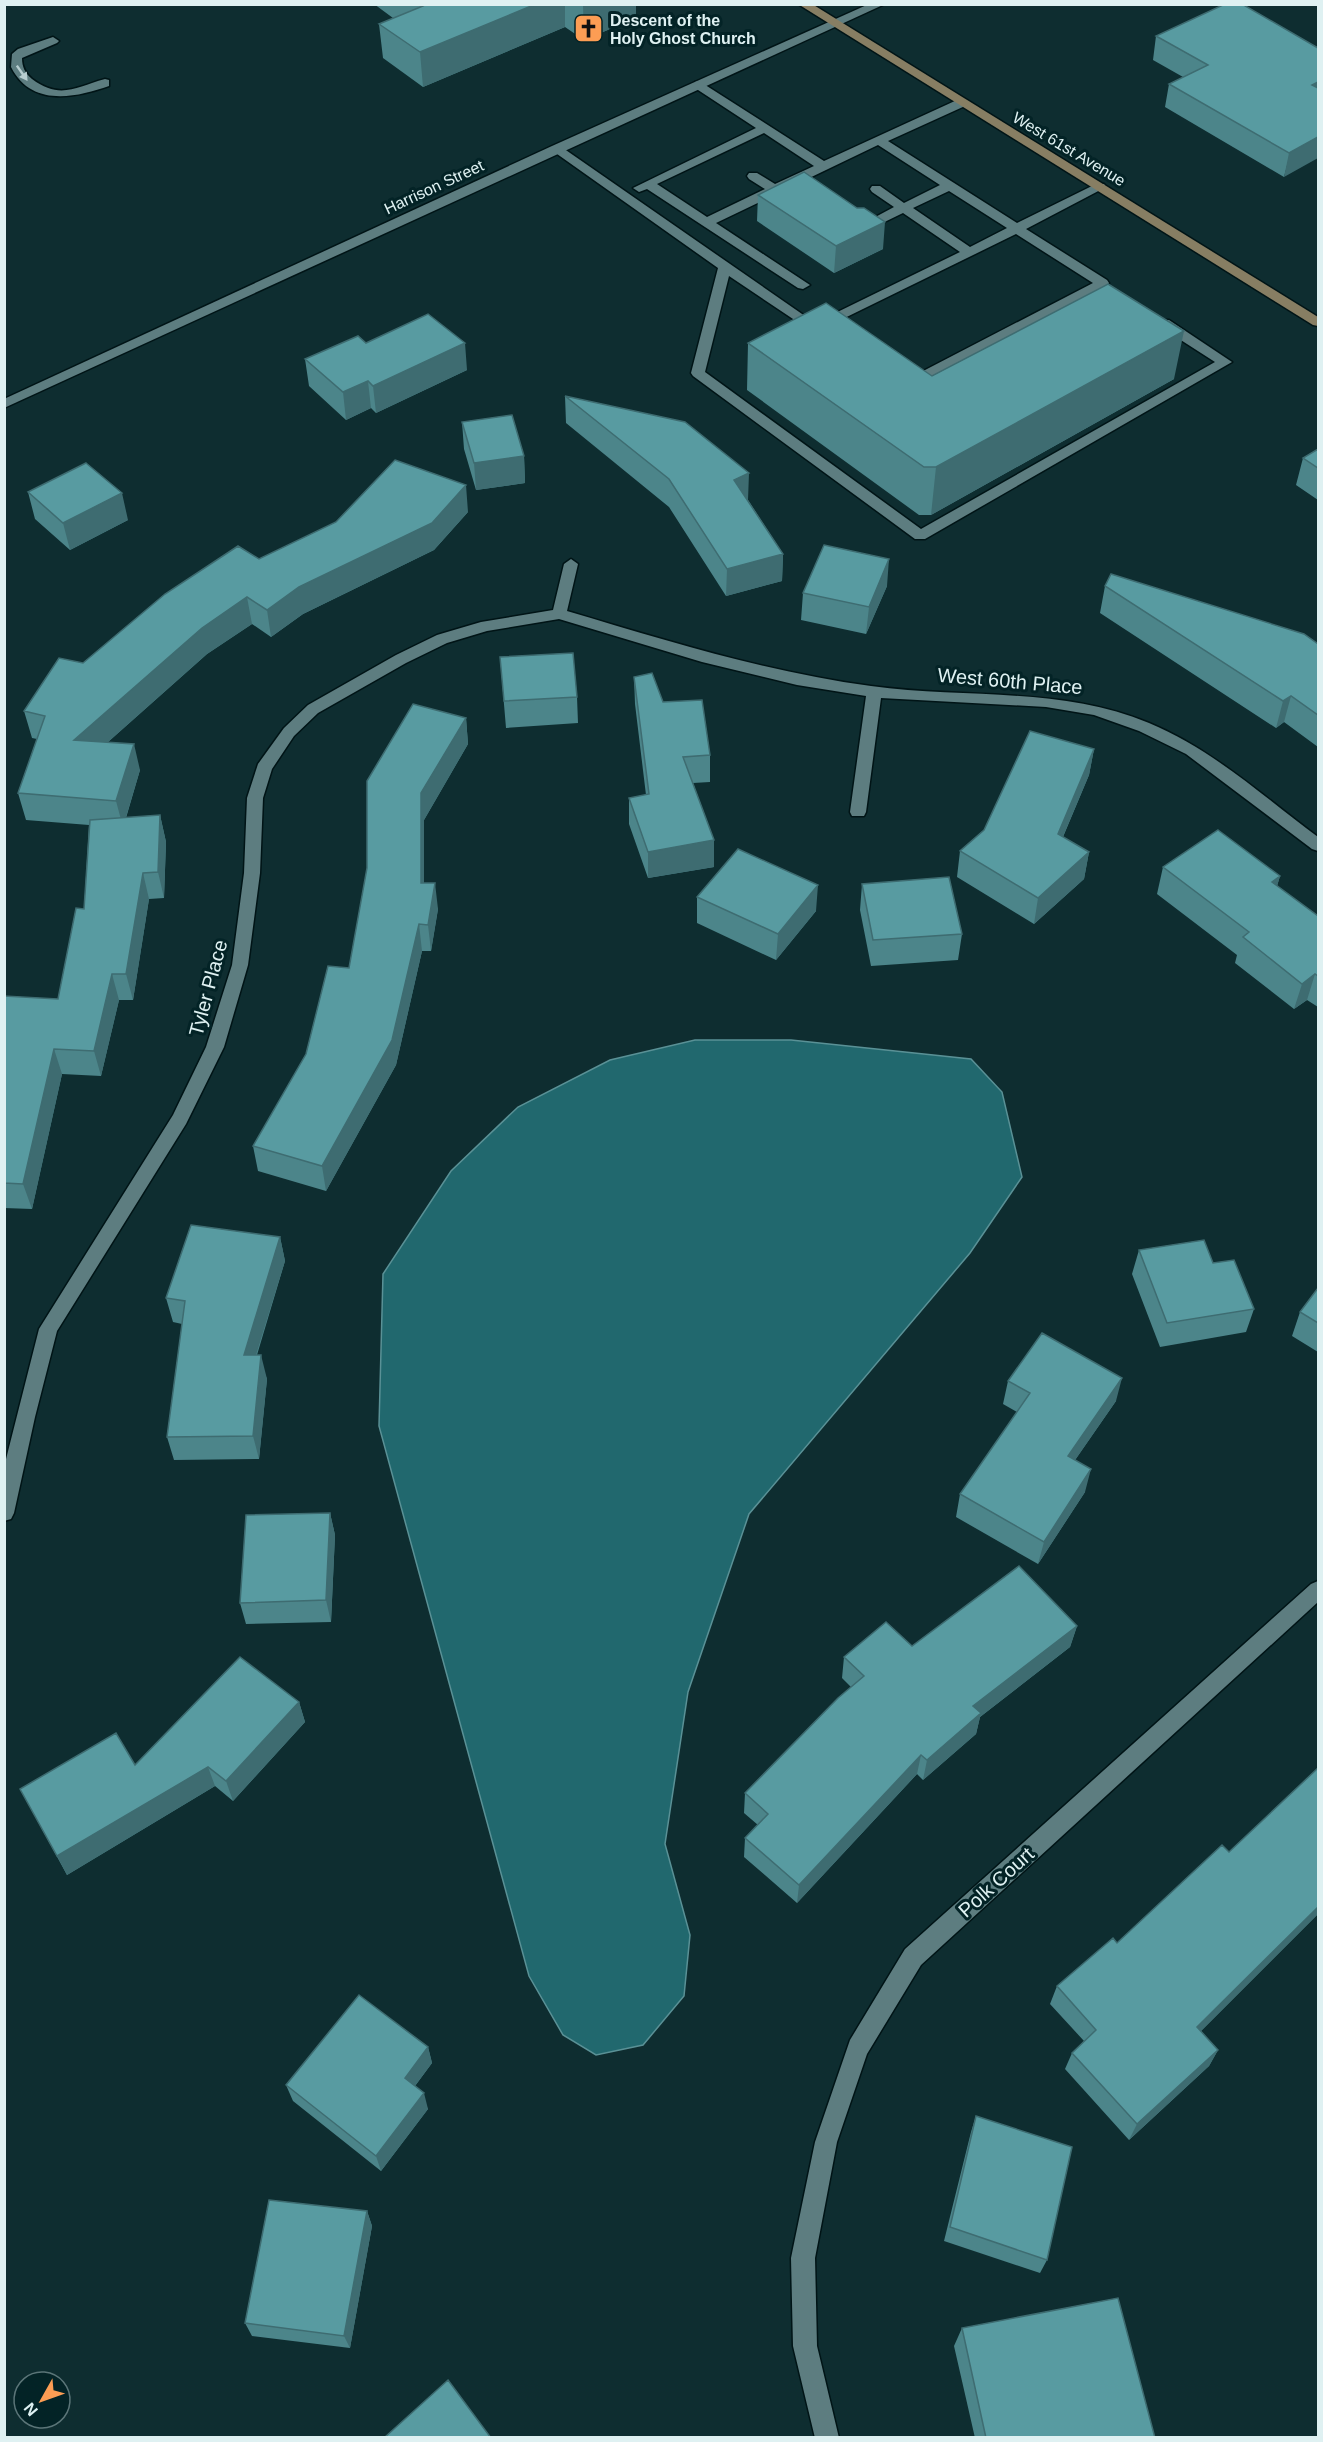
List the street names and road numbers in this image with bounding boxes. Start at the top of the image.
street label: West 61st Avenue [1010,109,1128,189]
street label: Harrison Street [382,156,487,217]
street label: West 60th Place [937,664,1083,698]
street label: Tyler Place [185,937,231,1039]
street label: Polk Court [954,1842,1038,1921]

